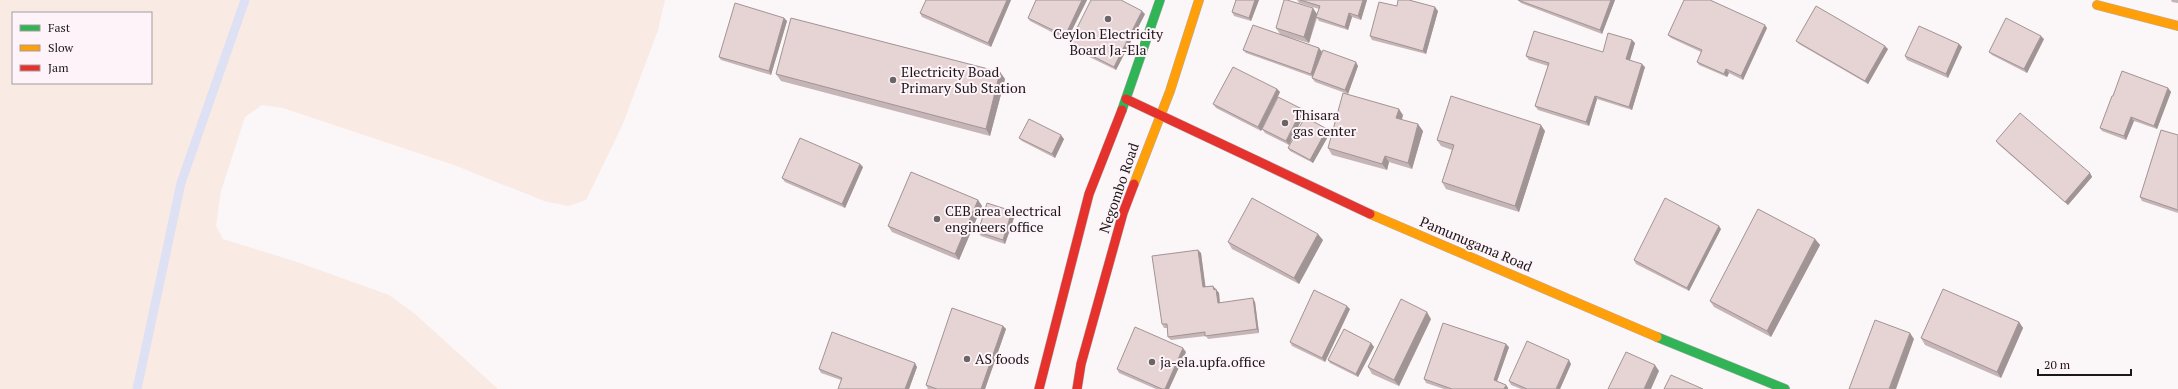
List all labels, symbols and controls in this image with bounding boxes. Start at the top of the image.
legend [12,12,152,84]
marker: Ceylon Electricity Board Ja-Ela [1103,14,1113,24]
text: Fast [48,20,71,35]
place label: Ceylon Electricity Board Ja-Ela [1053,24,1164,59]
text: Slow [48,40,74,55]
text: Jam [48,60,69,75]
place label: Electricity Boad Primary Sub Station [901,62,1027,97]
marker: Electricity Boad Primary Sub Station [888,75,898,85]
place label: Thisara gas center [1293,105,1357,140]
marker: Thisara gas center [1280,118,1290,128]
street label: Negombo Road [1094,140,1143,236]
place label: CEB area electrical engineers office [945,201,1062,236]
street label: Pamunugama Road [1417,211,1535,276]
marker: CEB area electrical engineers office [932,214,942,224]
place label: AS foods [975,349,1029,368]
scale bar [2038,351,2131,377]
place label: ja-ela.upfa.office [1160,352,1265,371]
marker: AS foods [962,354,972,364]
marker: ja-ela.upfa.office [1147,357,1157,367]
text: 20 m [2044,357,2071,372]

